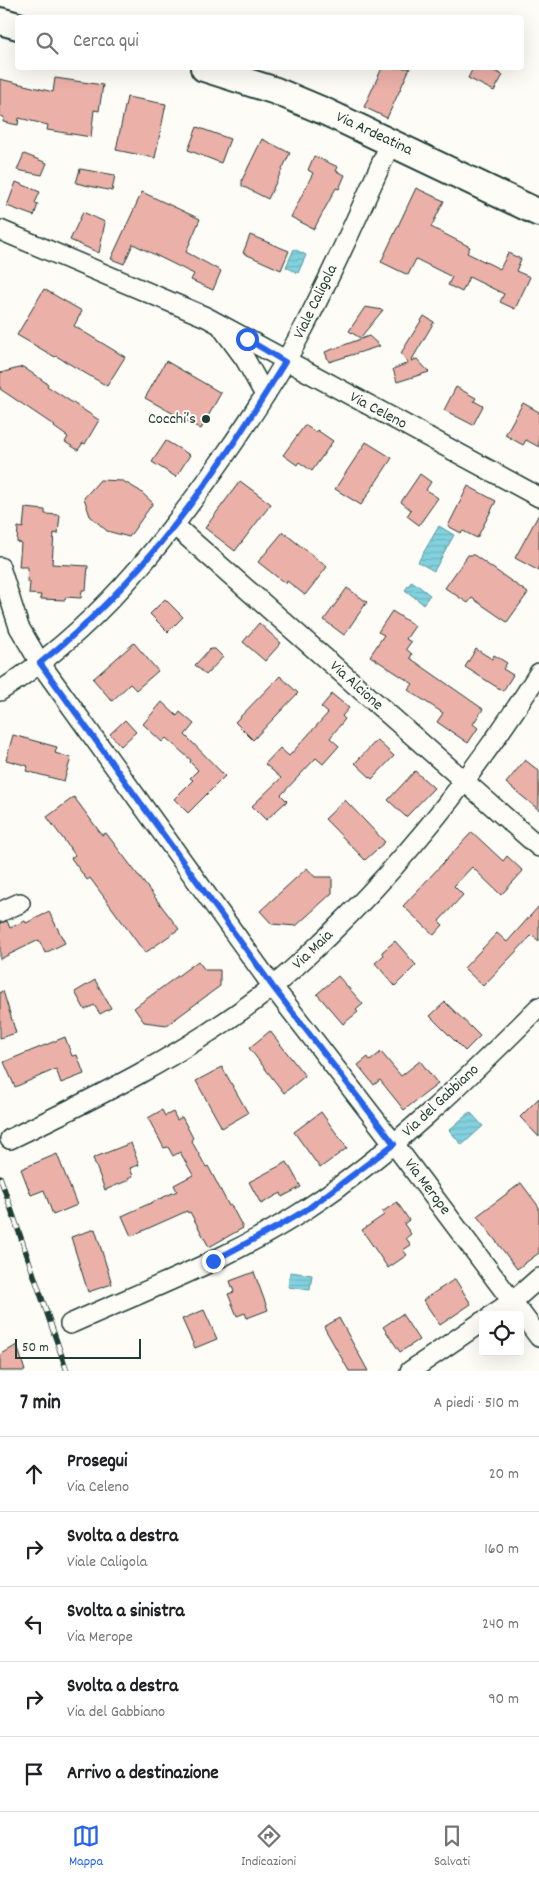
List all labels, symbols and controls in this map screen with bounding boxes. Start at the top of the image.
search box [15,15,524,70]
icon: search [33,29,61,57]
text: Cerca qui [73,29,139,56]
street label: Via Ardeatina [332,106,417,162]
street label: Viale Caligola [288,260,344,343]
route start [236,328,259,351]
street label: Via Celeno [345,386,411,436]
place label: Cocchi’s [148,408,196,431]
marker: Cocchi’s [200,413,212,425]
street label: Via Alcione [324,656,388,716]
street label: Via Maia [287,924,339,975]
street label: Via del Gabbiano [397,1059,485,1143]
street label: Via Merope [398,1154,456,1220]
route end [202,1250,225,1273]
map controls [479,1311,524,1356]
button: locate [479,1311,524,1356]
scale bar [15,1336,141,1359]
text: 50 m [22,1338,49,1358]
text: 7 min [20,1389,61,1419]
text: A piedi · 510 m [434,1392,519,1415]
text: Prosegui [67,1449,127,1476]
icon: ahead [20,1460,48,1488]
text: 20 m [489,1463,519,1486]
text: Via Celeno [67,1476,129,1499]
text: Svolta a destra [67,1524,178,1551]
icon: right [20,1535,48,1563]
text: 160 m [484,1538,519,1561]
text: Viale Caligola [67,1551,147,1574]
text: Svolta a sinistra [67,1599,185,1626]
icon: left [20,1610,48,1638]
text: 240 m [482,1613,519,1636]
text: Via Merope [67,1626,133,1649]
text: Svolta a destra [67,1674,178,1701]
icon: right [20,1685,48,1713]
text: 90 m [488,1688,519,1711]
text: Via del Gabbiano [67,1701,165,1724]
icon: arrive [20,1760,48,1788]
text: Arrivo a destinazione [67,1761,219,1788]
tab: Mappa [69,1822,103,1872]
tab: Indicazioni [241,1822,296,1872]
tab: Salvati [434,1822,470,1872]

